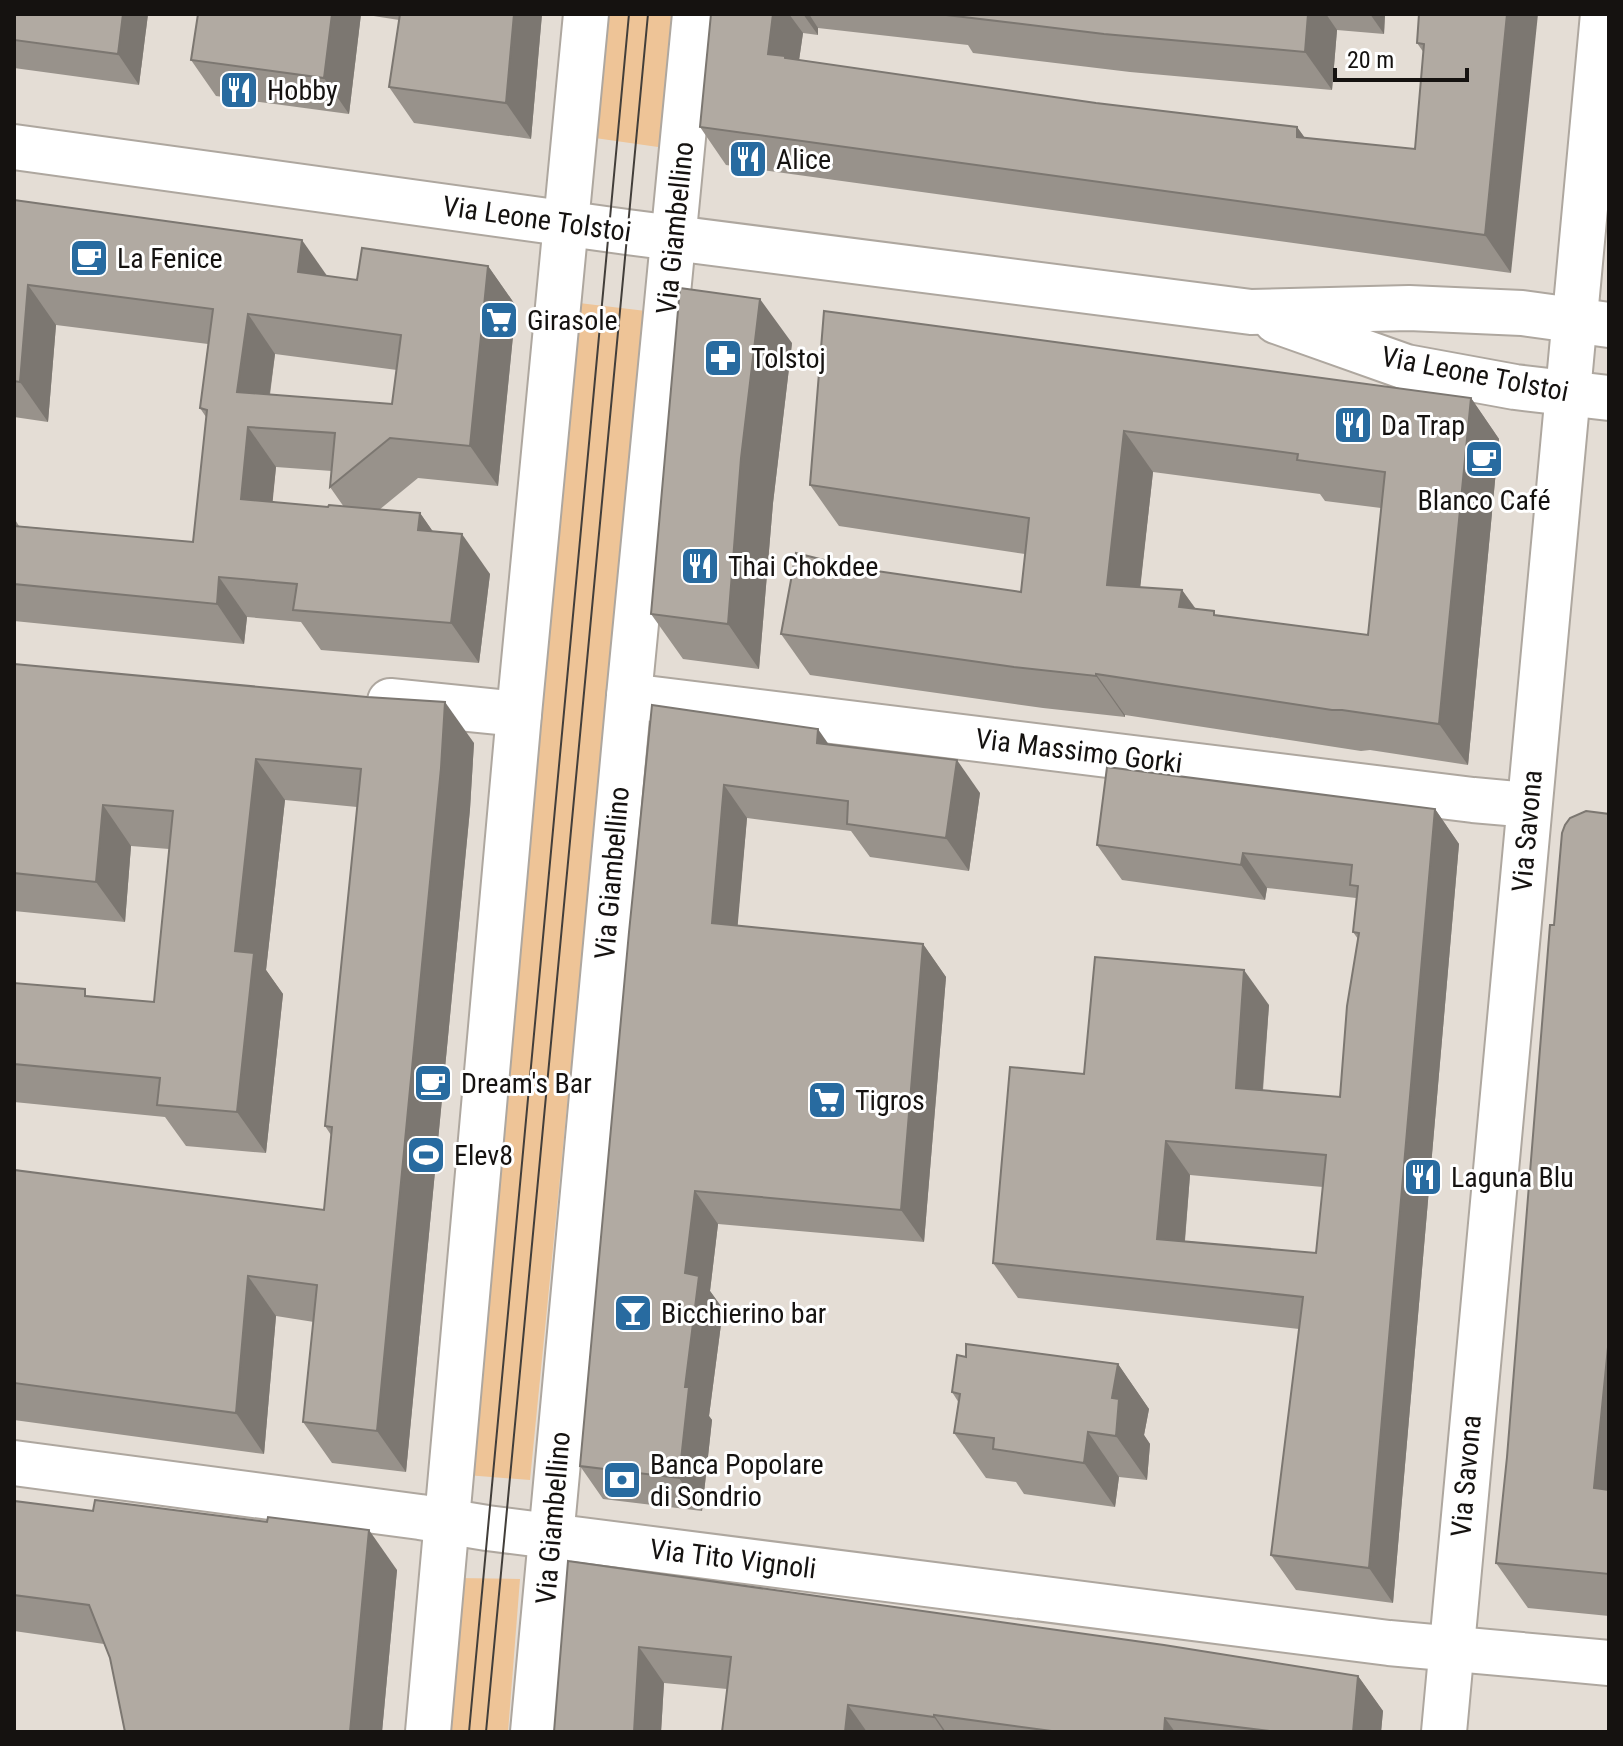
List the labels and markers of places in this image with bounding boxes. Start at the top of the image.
restaurant icon: Hobby [218,69,260,111]
place label: Hobby [267,74,338,107]
restaurant icon: Alice [727,138,769,180]
place label: Alice [776,143,831,176]
cafe icon: La Fenice [68,237,110,279]
place label: La Fenice [117,242,223,275]
supermarket icon: Girasole [478,299,520,341]
place label: Girasole [527,304,618,337]
pharmacy icon: Tolstoj [702,337,744,379]
place label: Tolstoj [751,342,826,375]
restaurant icon: Da Trap [1332,404,1374,446]
place label: Da Trap [1381,409,1465,442]
cafe icon: Blanco Café [1463,438,1505,480]
place label: Blanco Café [1417,484,1551,517]
restaurant icon: Thai Chokdee [679,545,721,587]
place label: Thai Chokdee [728,550,878,583]
cafe icon: Dream's Bar [412,1062,454,1104]
place label: Dream's Bar [461,1067,592,1100]
supermarket icon: Tigros [806,1079,848,1121]
place label: Tigros [855,1084,925,1117]
sports icon: Elev8 [405,1134,447,1176]
place label: Elev8 [454,1139,513,1172]
restaurant icon: Laguna Blu [1402,1156,1444,1198]
place label: Laguna Blu [1451,1161,1574,1194]
bar icon: Bicchierino bar [612,1292,654,1334]
place label: Bicchierino bar [661,1297,826,1330]
place label: Banca Popolare di Sondrio [650,1448,824,1513]
bank icon: Banca Popolare di Sondrio [601,1459,643,1501]

